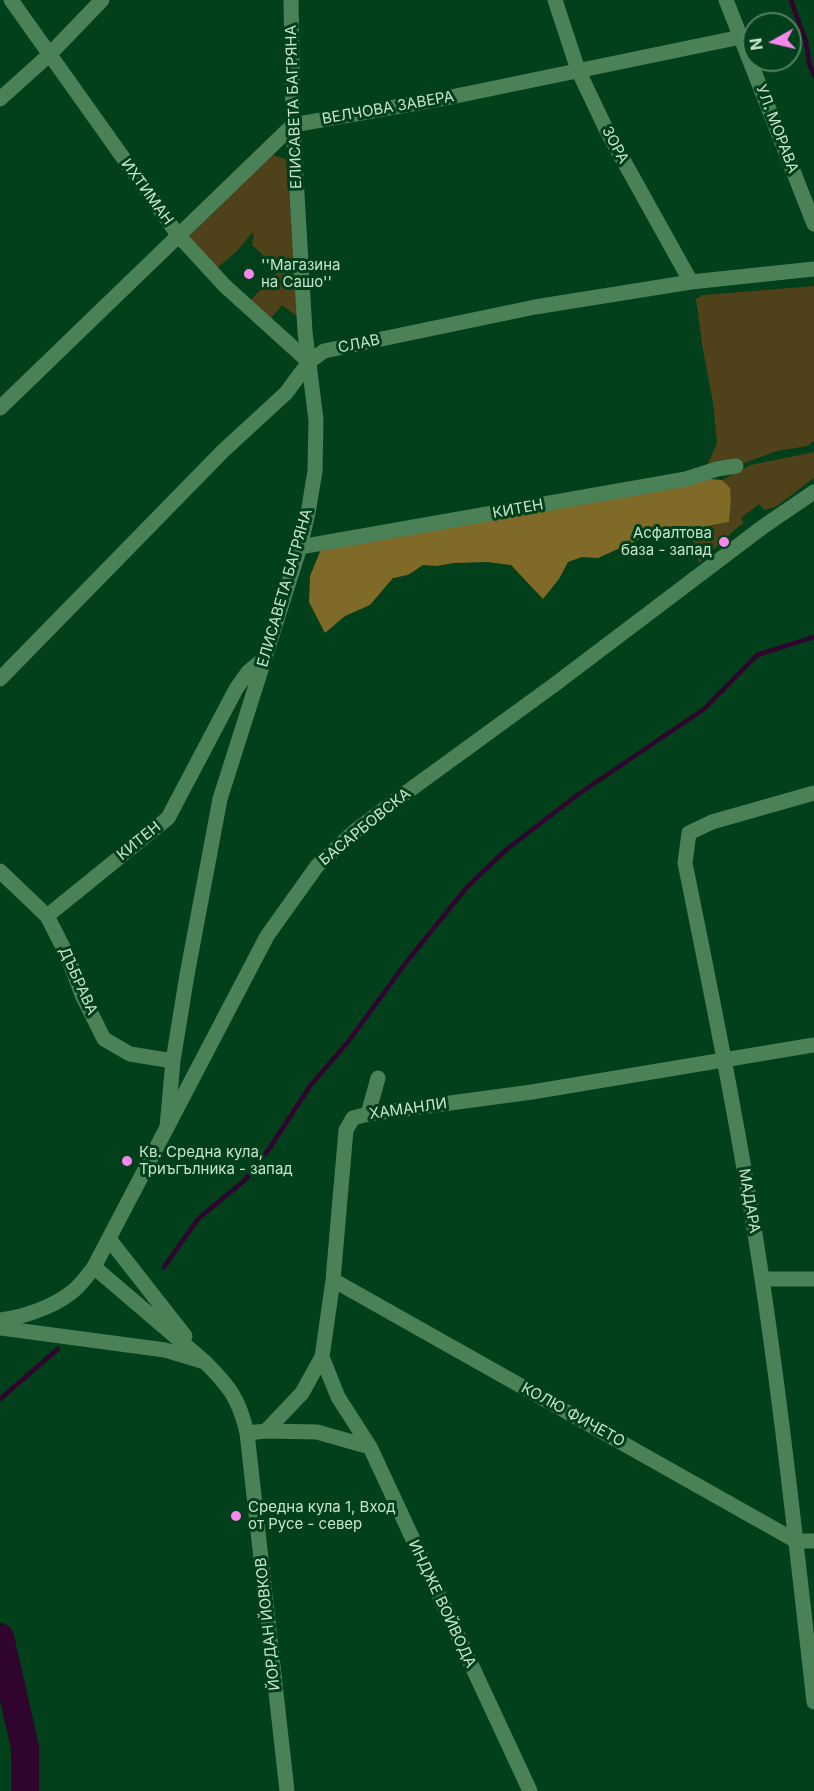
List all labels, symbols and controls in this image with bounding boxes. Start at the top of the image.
north arrow [742,12,802,72]
street label: ЕЛИСАВЕТА БАГРЯНА [282,25,306,189]
text: N [745,37,767,52]
street label: УЛ. МОРАВА [752,82,802,176]
street label: ВЕЛЧОВА ЗАВЕРА [321,88,455,128]
street label: ЗОРА [598,123,632,167]
street label: ИХТИМАН [117,156,177,228]
place label: ''Магазина на Сашо'' [261,256,341,291]
marker: ''Магазина на Сашо'' [242,267,256,281]
street label: СЛАВ [336,331,382,357]
street label: КИТЕН [491,496,545,522]
street label: ЕЛИСАВЕТА БАГРЯНА [254,507,316,669]
place label: Асфалтова база - запад [621,524,712,559]
marker: Асфалтова база - запад [717,535,731,549]
street label: БАСАРБОВСКА [316,785,414,869]
street label: КИТЕН [113,818,165,864]
street label: ДЪБРАВА [55,944,101,1018]
street label: ХАМАНЛИ [368,1095,448,1123]
place label: Кв. Средна кула, Триъгълника - запад [139,1143,293,1178]
marker: Кв. Средна кула, Триъгълника - запад [120,1154,134,1168]
street label: МАДАРА [734,1167,764,1235]
street label: КОЛЮ ФИЧЕТО [518,1379,628,1451]
place label: Средна кула 1, Вход от Русе - север [248,1498,396,1533]
marker: Средна кула 1, Вход от Русе - север [229,1509,243,1523]
street label: ИНДЖЕ ВОЙВОДА [404,1537,480,1671]
street label: ЙОРДАН ЙОВКОВ [252,1557,284,1691]

